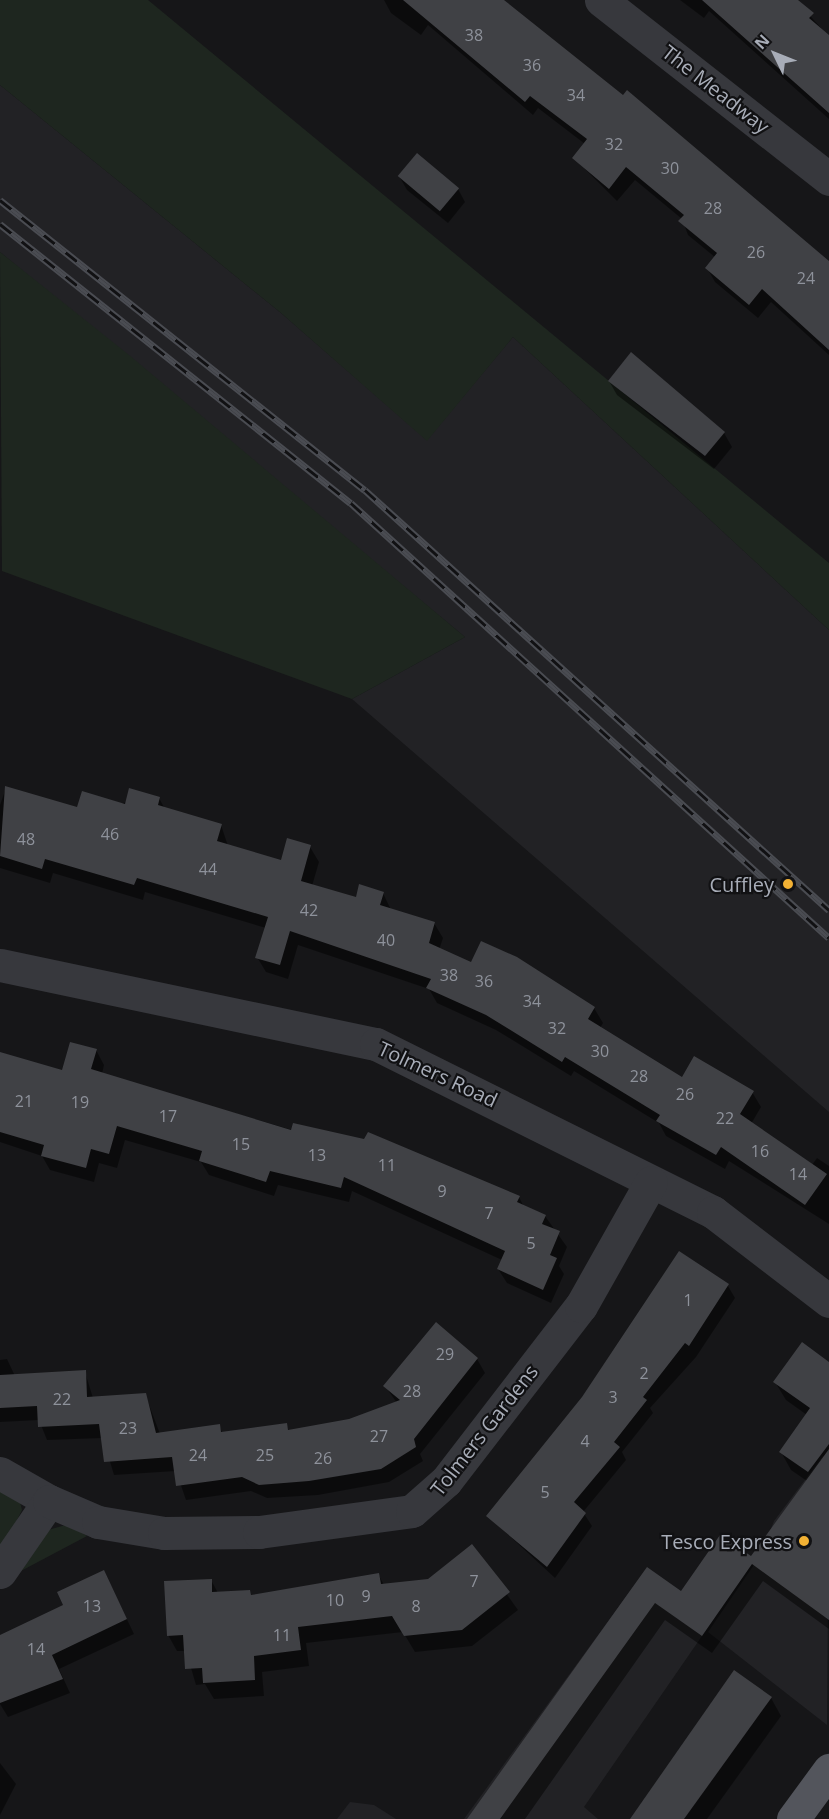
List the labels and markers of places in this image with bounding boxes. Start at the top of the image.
place label: Cuffley [709,872,774,896]
marker: Cuffley [779,875,797,893]
place label: Tesco Express [661,1529,792,1553]
marker: Tesco Express [797,1534,811,1548]

